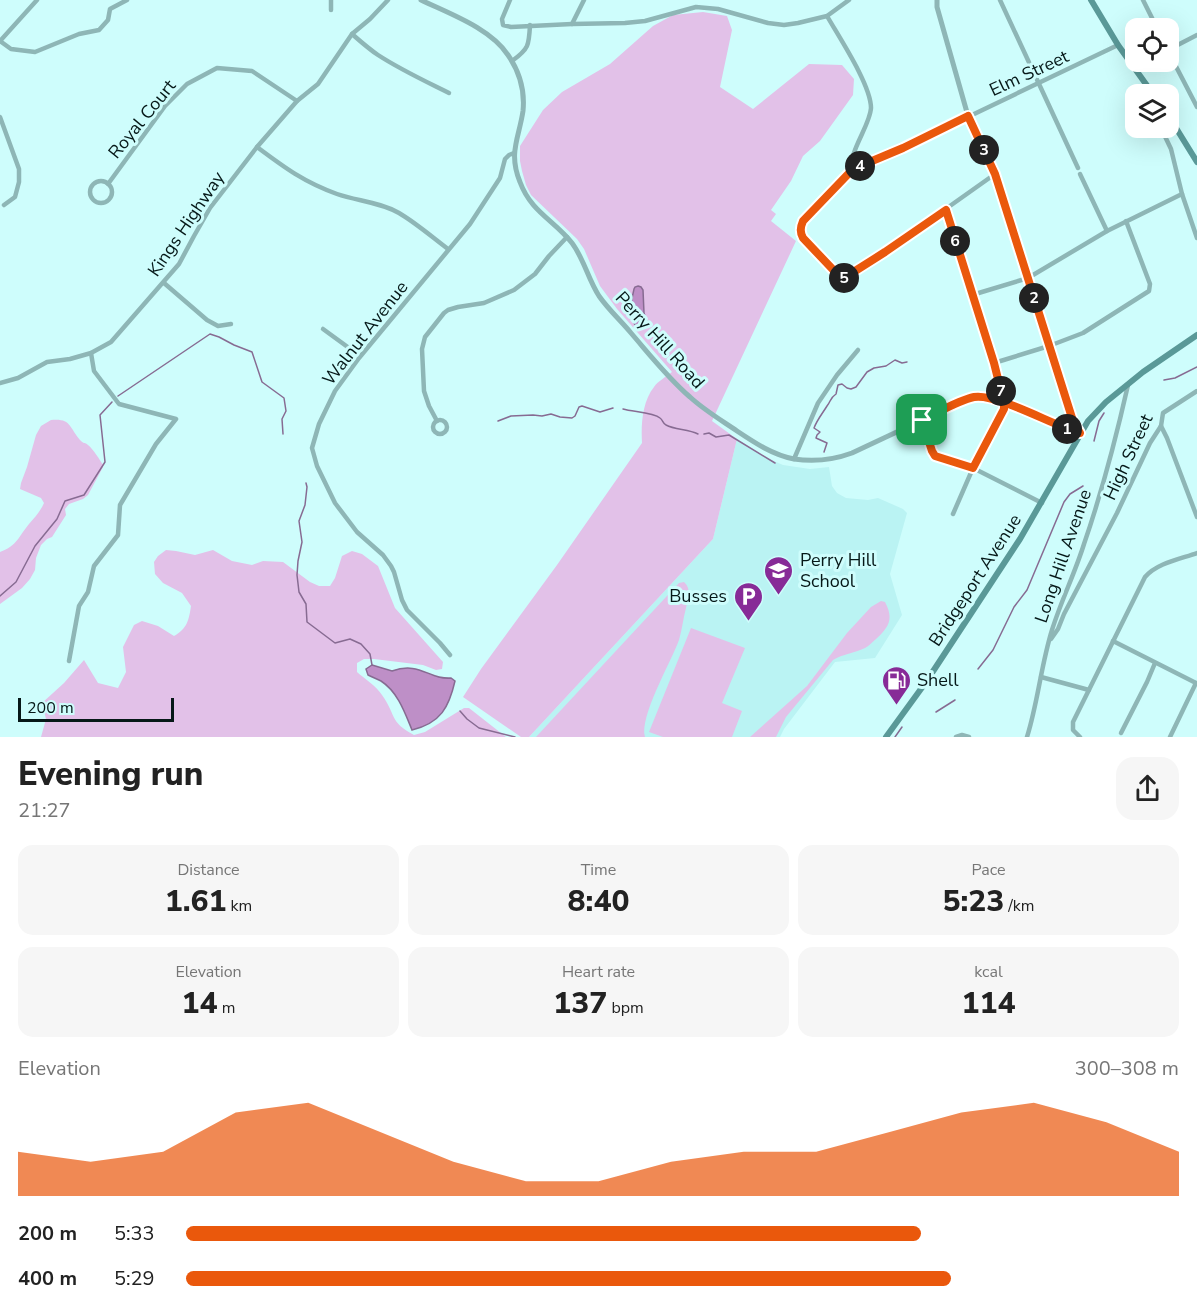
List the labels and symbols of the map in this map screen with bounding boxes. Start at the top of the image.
street label: Elm Street [985,44,1073,102]
street label: Royal Court [103,74,182,164]
pin: 3 [969,135,999,165]
pin: 4 [845,151,875,181]
street label: Kings Highway [142,166,230,281]
pin: 6 [940,226,970,256]
pin: 5 [829,263,859,293]
street label: Walnut Avenue [317,276,413,390]
pin: 2 [1019,283,1049,313]
street label: Perry Hill Road [610,286,710,394]
pin: 7 [986,376,1016,406]
pin [896,394,947,445]
street label: High Street [1098,409,1159,504]
pin: 1 [1052,414,1082,444]
street label: Long Hill Avenue [1029,486,1097,626]
street label: Bridgeport Avenue [923,509,1027,651]
place label: Perry Hill School [800,548,877,593]
school or university icon: Perry Hill School [763,554,795,596]
parking icon: Busses [732,580,764,622]
place label: Busses [669,584,727,608]
fuel station icon: Shell [880,664,912,706]
place label: Shell [917,668,959,692]
scale bar [18,695,174,722]

